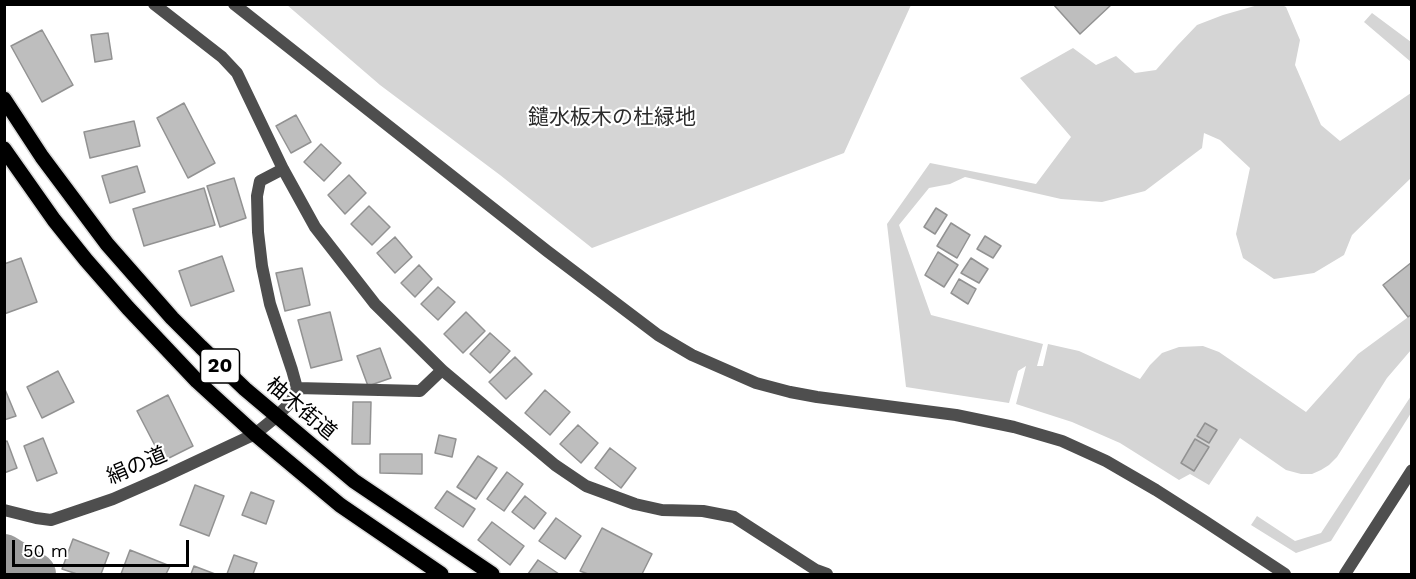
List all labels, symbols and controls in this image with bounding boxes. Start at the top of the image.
park label: 鑓水板木の杜緑地 [528,105,696,131]
road number: 20 [200,349,240,383]
street label: 柚木街道 [261,372,341,446]
street label: 絹の道 [103,442,171,490]
scale bar [15,528,192,566]
text: 50 m [23,540,68,561]

